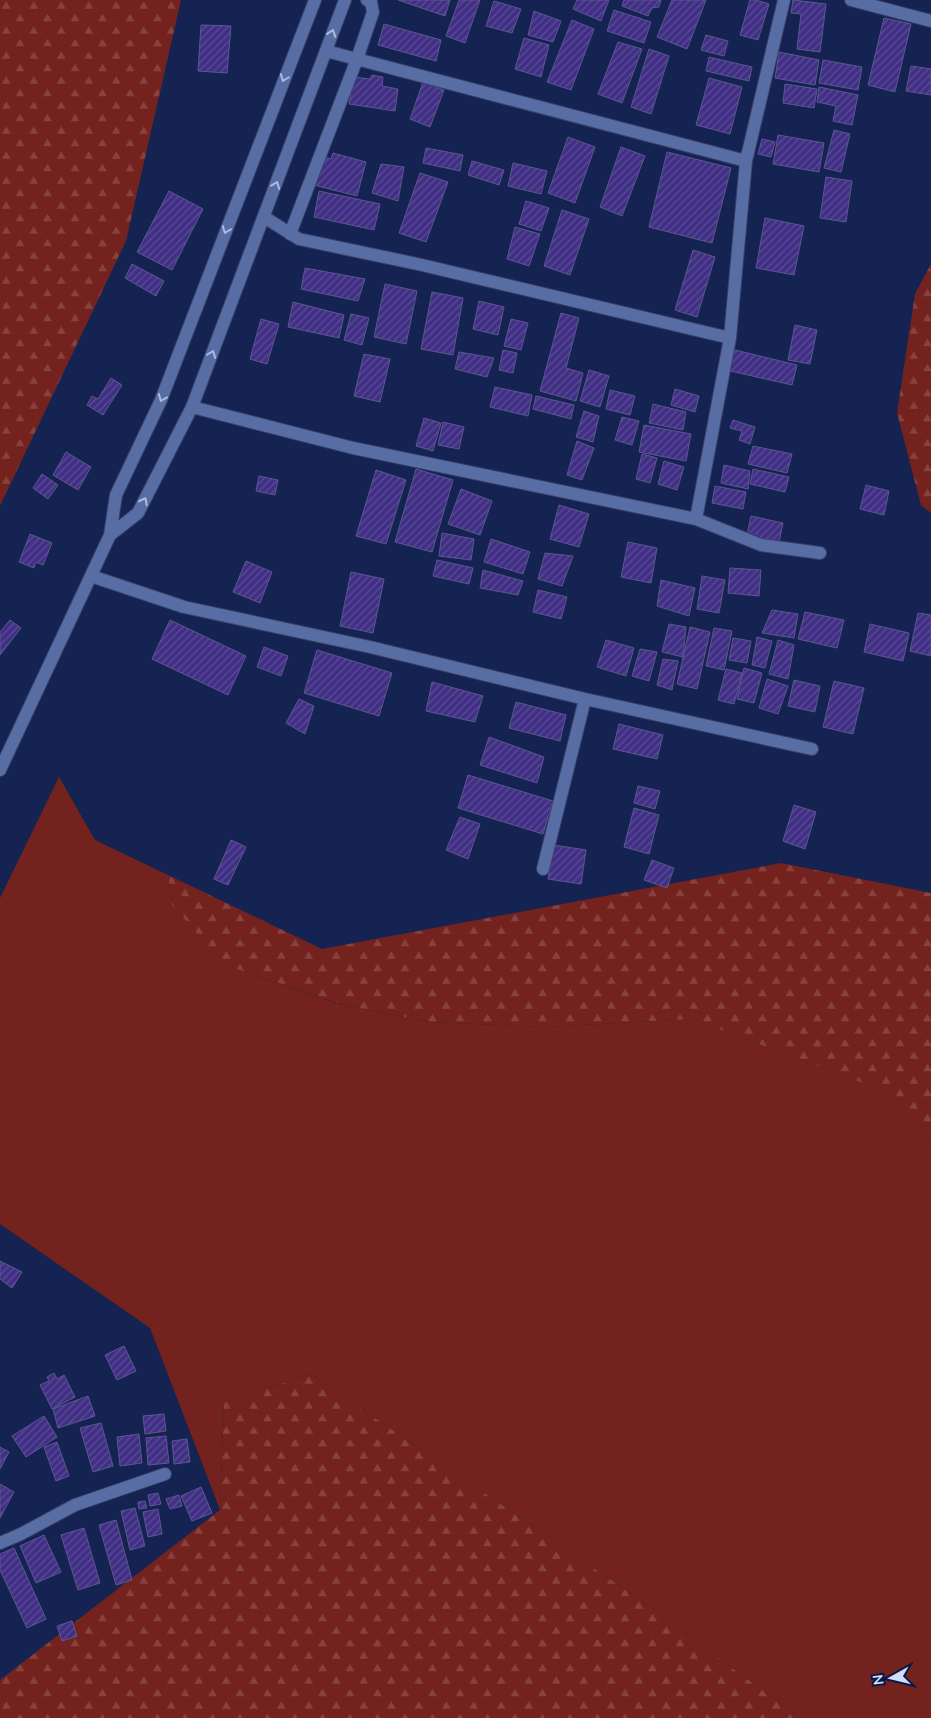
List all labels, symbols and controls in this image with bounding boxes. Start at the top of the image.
one-way arrow [326,29,336,38]
one-way arrow [280,73,290,82]
one-way arrow [270,182,280,190]
one-way arrow [222,225,232,234]
one-way arrow [206,350,216,359]
one-way arrow [157,393,168,402]
one-way arrow [138,497,148,506]
north arrow [866,1653,916,1703]
text: N [868,1673,889,1686]

